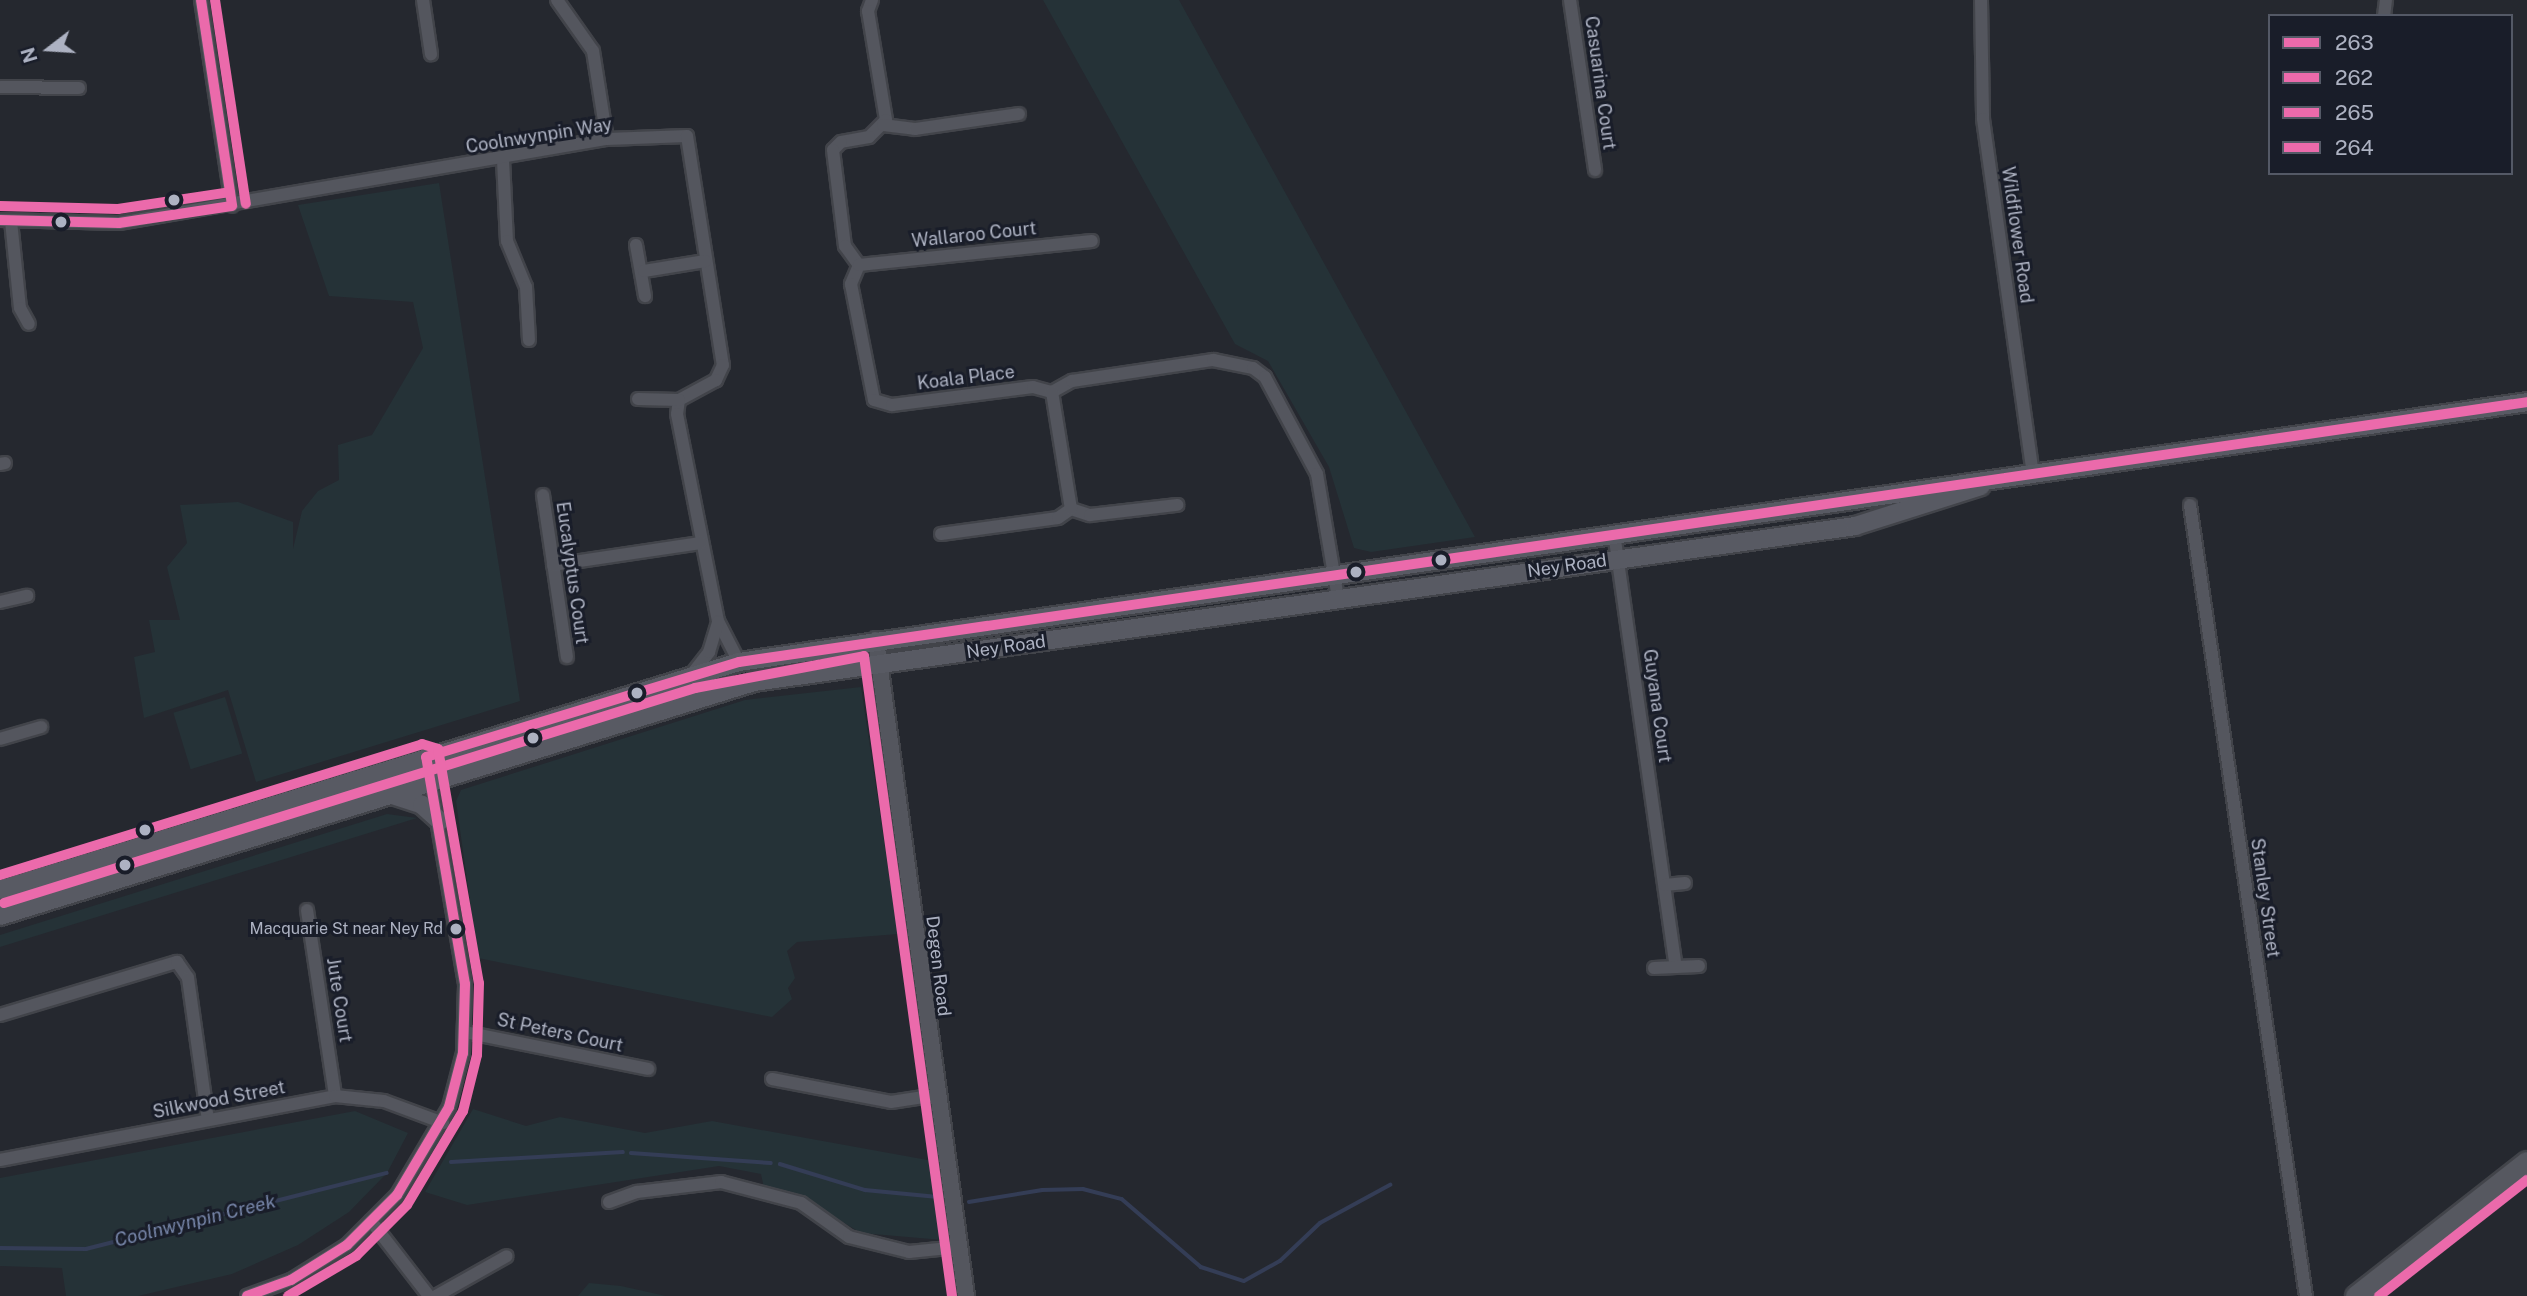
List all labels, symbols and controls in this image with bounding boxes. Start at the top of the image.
north arrow [14,14,84,84]
legend [2268,14,2513,175]
street label: Casuarina Court [1580,15,1620,151]
text: 263 [2335,30,2374,55]
text: N [16,45,42,65]
text: 262 [2335,65,2373,90]
text: 265 [2335,100,2374,125]
street label: Coolnwynpin Way [464,114,614,158]
text: 264 [2335,135,2374,160]
street label: Wildflower Road [1997,165,2037,305]
unlabelled marker [167,193,181,207]
unlabelled marker [54,215,68,229]
street label: Wallaroo Court [911,218,1037,252]
street label: Koala Place [916,361,1016,395]
street label: Eucalyptus Court [551,500,593,646]
street label: Ney Road [1526,550,1608,582]
unlabelled marker [1434,553,1448,567]
unlabelled marker [1349,565,1363,579]
street label: Ney Road [965,631,1047,663]
street label: Guyana Court [1638,648,1676,764]
unlabelled marker [630,686,644,700]
unlabelled marker [526,731,540,745]
unlabelled marker [138,823,152,837]
street label: Stanley Street [2246,837,2284,959]
unlabelled marker [118,858,132,872]
street label: Degen Road [921,915,955,1017]
place label: Macquarie St near Ney Rd [249,919,443,939]
marker: Macquarie St near Ney Rd [449,922,463,936]
street label: Jute Court [322,956,356,1044]
street label: St Peters Court [495,1009,625,1057]
street label: Silkwood Street [151,1077,287,1123]
water label: Coolnwynpin Creek [112,1190,278,1252]

